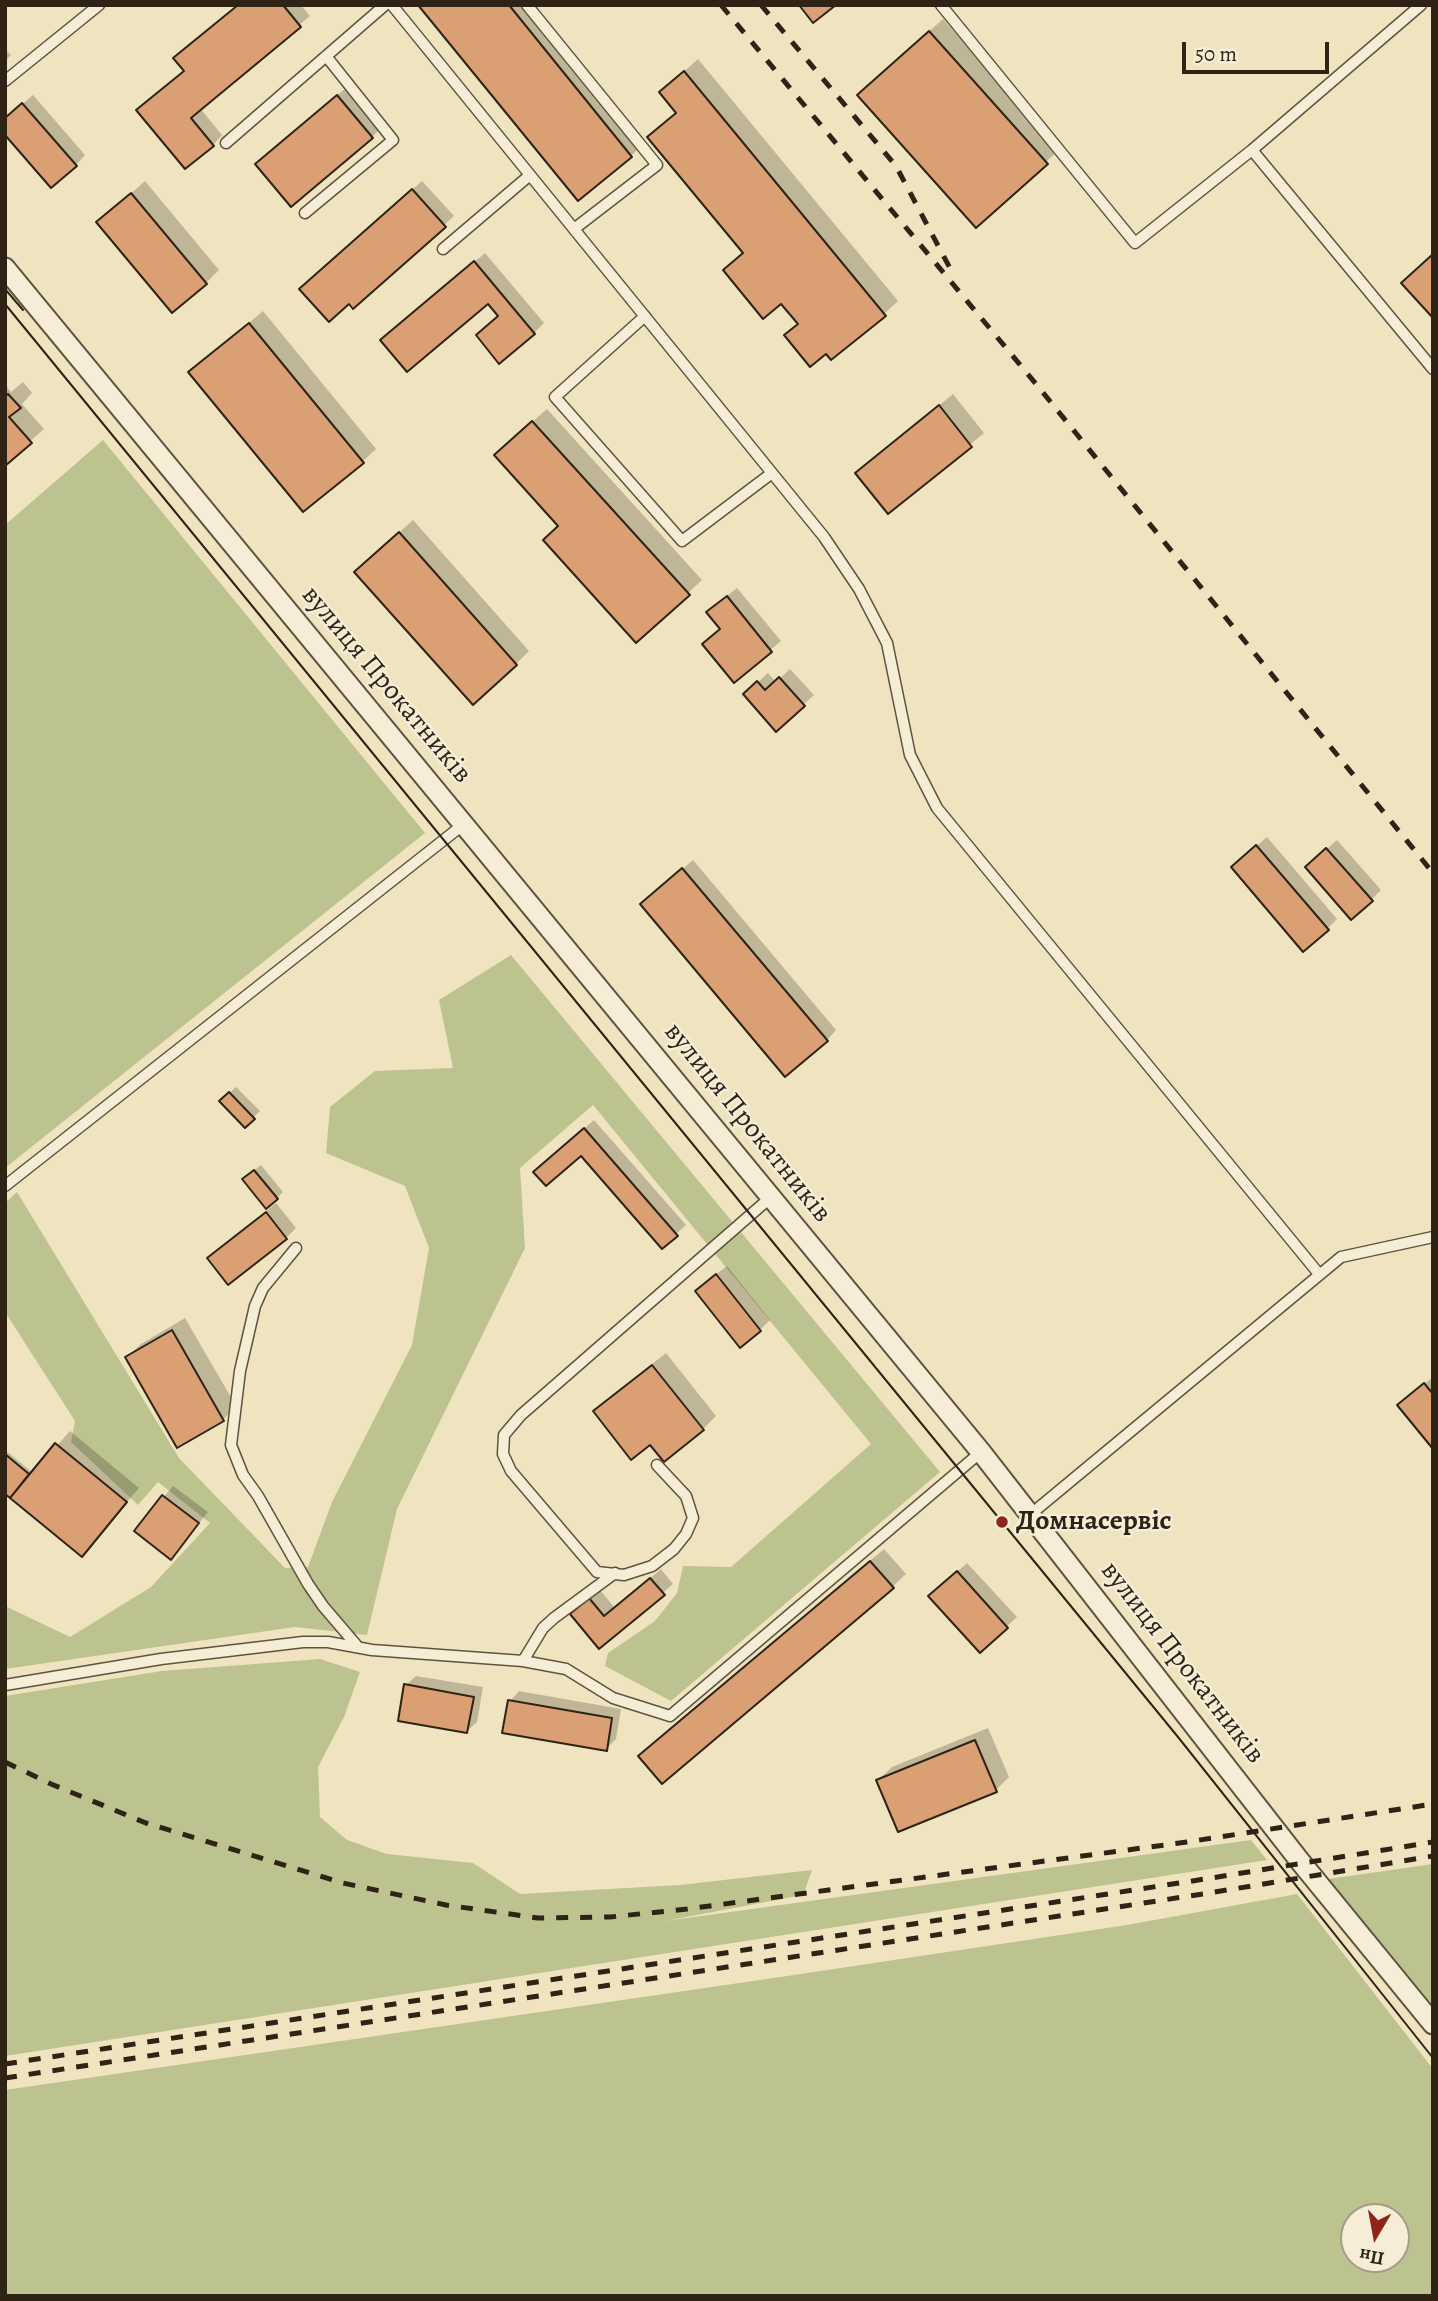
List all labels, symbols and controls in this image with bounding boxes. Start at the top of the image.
scale bar [1186,28,1333,72]
text: 50 m [1195,40,1237,68]
street label: вулиця Прокатників [294,579,478,791]
street label: вулиця Прокатників [656,1016,838,1230]
place label: Домнасервіс [1016,1505,1172,1539]
marker: Домнасервіс [994,1514,1010,1530]
street label: вулиця Прокатників [1093,1555,1271,1771]
north arrow [1340,2203,1410,2273]
text: Пн [1357,2242,1386,2272]

